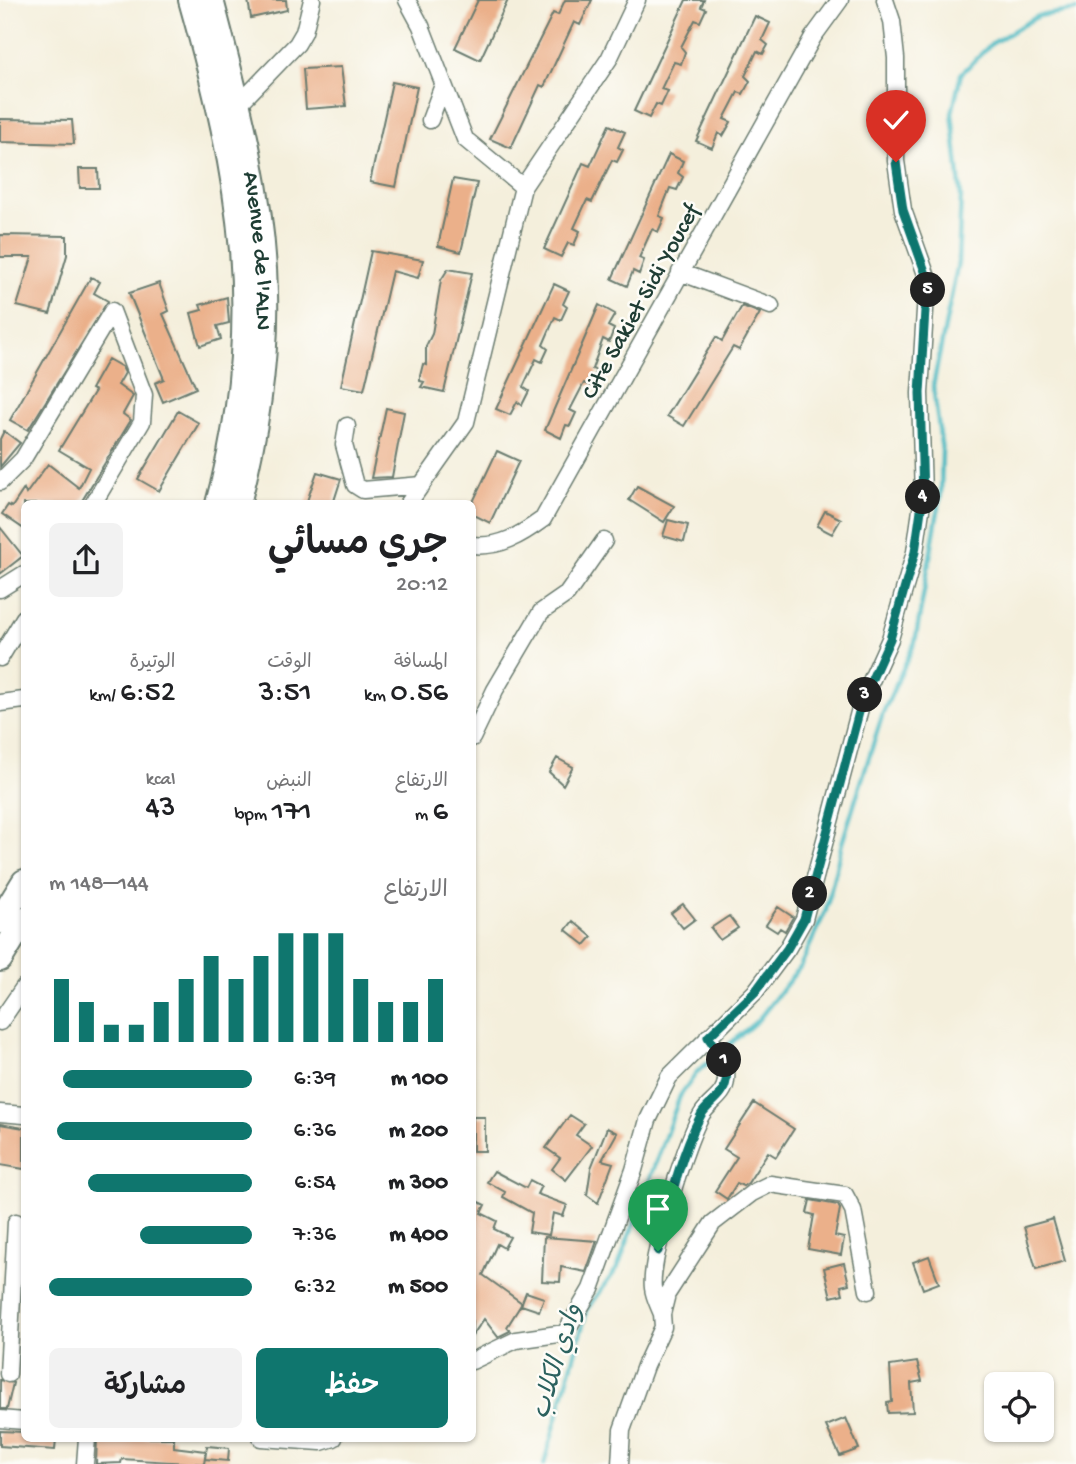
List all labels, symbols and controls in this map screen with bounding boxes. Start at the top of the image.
pin [866,90,926,162]
icon: check [877,101,915,139]
street label: Avenue de l'ALN [234,169,276,331]
street label: Cite Sakiet Sidi Youcef [576,199,708,405]
pin: 5 [911,272,946,308]
text: 5 [923,278,933,301]
pin: 4 [906,480,940,514]
text: 4 [918,485,927,508]
button: share [49,523,123,597]
text: جري مسائي [268,524,448,568]
text: 20:12 [396,572,448,599]
text: الوتيرة [129,652,175,675]
text: الوقت [267,652,312,675]
text: المسافة [394,652,448,675]
text: 6:52 [120,677,175,712]
text: 3:51 [259,677,312,712]
text: 0.56 [391,677,448,712]
pin: 3 [848,678,882,712]
text: 3 [860,683,869,706]
text: /km [89,685,120,708]
text: km [364,685,391,708]
text: kcal [146,769,175,792]
text: النبض [266,771,312,794]
text: الارتفاع [395,771,448,794]
text: 43 [146,792,175,827]
text: 171 [272,796,312,831]
text: 6 [433,796,448,831]
text: bpm [234,804,272,827]
text: m [415,804,433,827]
text: 144–148 m [49,871,149,898]
pin: 2 [792,876,828,912]
text: الارتفاع [384,878,448,905]
text: 2 [805,882,814,905]
pin: 1 [706,1042,742,1078]
text: 1 [720,1048,727,1071]
text: 6:39 [294,1066,336,1093]
text: 100 m [391,1066,448,1093]
text: 6:36 [294,1118,336,1145]
text: 200 m [389,1118,448,1145]
text: 6:54 [294,1170,336,1197]
text: 300 m [388,1170,448,1197]
pin [628,1179,688,1251]
icon: arrive [639,1190,677,1228]
text: 7:36 [293,1222,336,1249]
text: 400 m [389,1222,448,1249]
text: 6:32 [294,1274,336,1301]
text: 500 m [388,1274,448,1301]
water label: وادي الكلاب [526,1301,591,1424]
button: مشاركة [49,1348,242,1428]
button: حفظ [256,1348,448,1428]
map controls [984,1372,1054,1442]
button: locate [984,1372,1054,1442]

